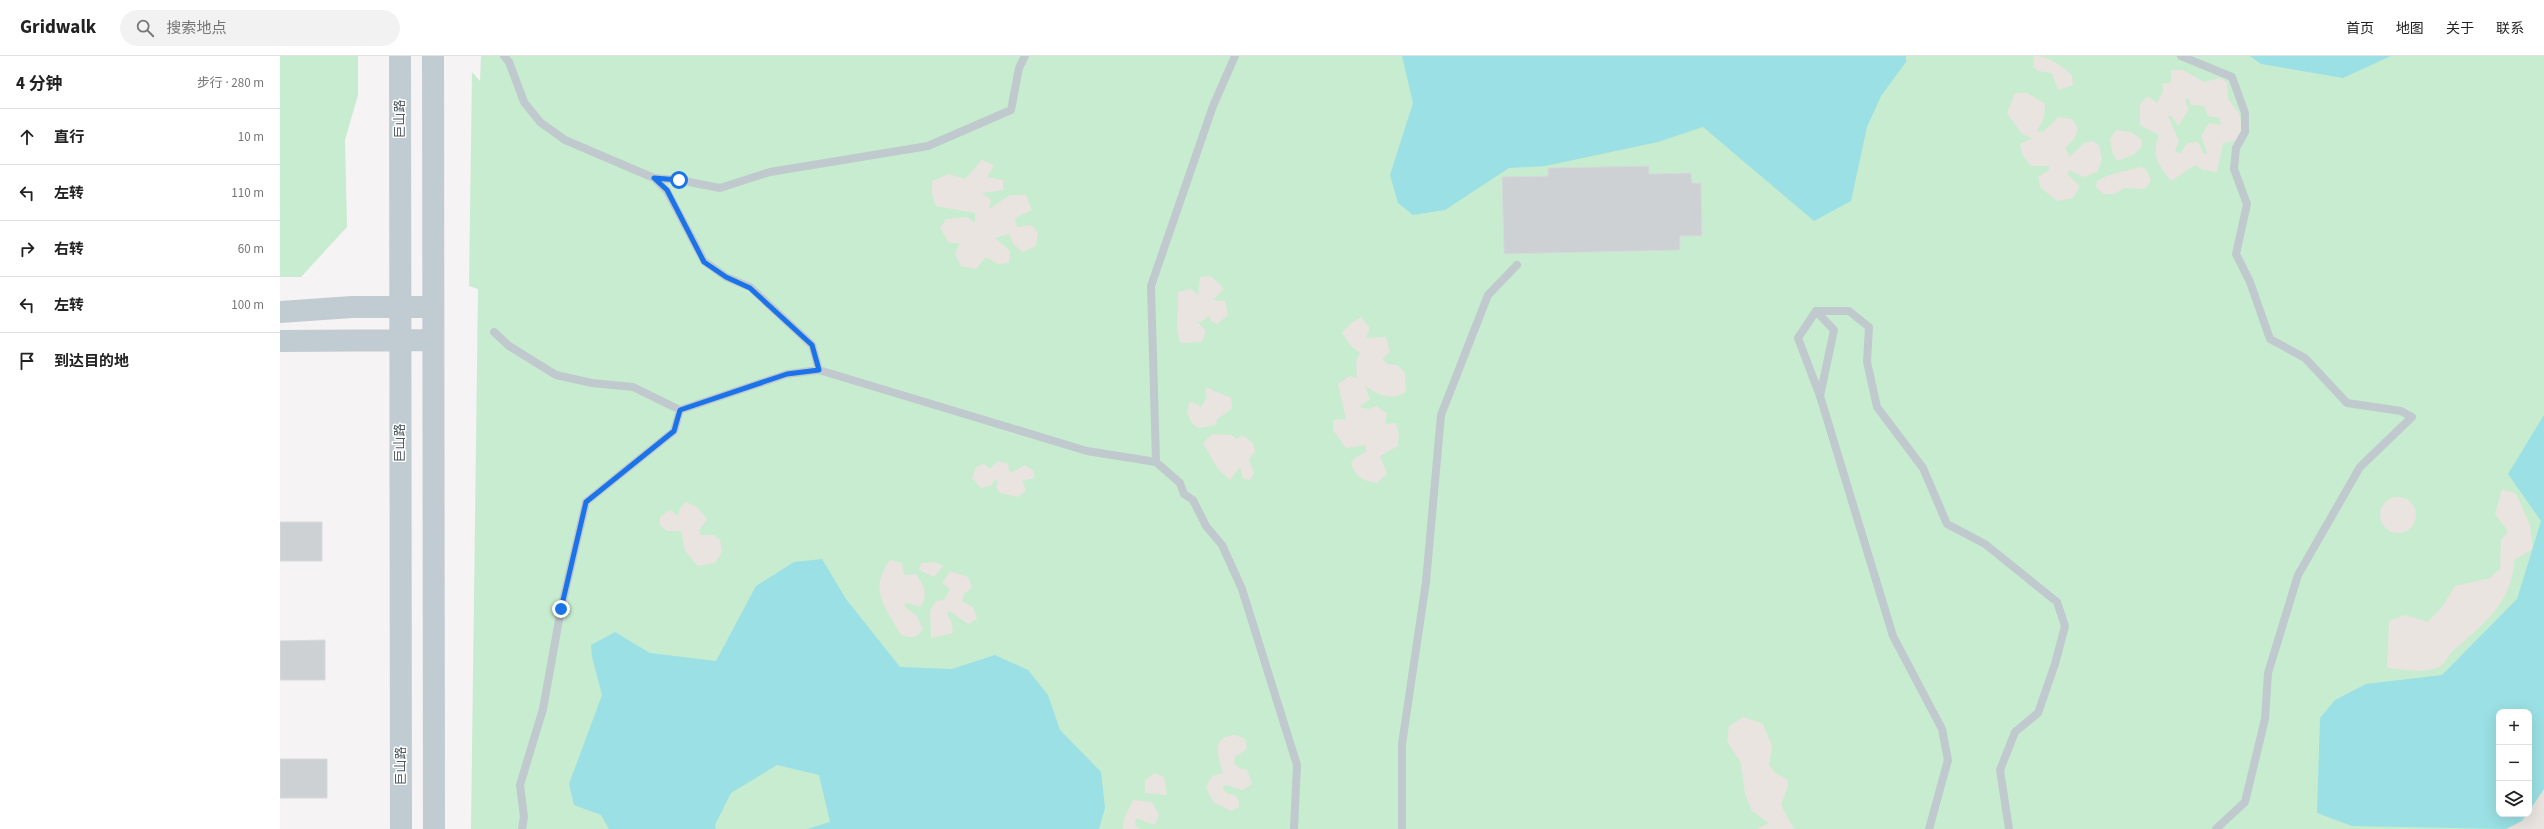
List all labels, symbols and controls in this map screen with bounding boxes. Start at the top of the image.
search box [120,10,400,46]
text: Gridwalk [20,14,96,41]
icon: search [134,17,156,39]
text: 搜索地点 [166,18,226,39]
text: 首页 [2346,19,2374,39]
text: 地图 [2396,19,2424,39]
text: 关于 [2446,19,2474,39]
text: 联系 [2496,19,2524,39]
text: 4 分钟 [16,72,62,96]
text: 步行 · 280 m [197,74,264,92]
street label: 巨山路 [391,99,409,139]
icon: ahead [16,126,38,148]
text: 直行 [54,127,84,148]
text: 10 m [238,128,264,146]
route start [670,171,688,189]
icon: left [16,182,38,204]
text: 左转 [54,183,84,204]
text: 110 m [231,184,264,202]
icon: right [16,238,38,260]
text: 右转 [54,239,84,260]
text: 60 m [238,240,264,258]
icon: left [16,294,38,316]
text: 左转 [54,295,84,316]
text: 100 m [231,296,264,314]
icon: arrive [16,350,38,372]
text: 到达目的地 [54,351,129,372]
street label: 巨山路 [391,423,409,463]
route end [552,600,570,618]
map controls [2496,709,2532,817]
button: + [2496,709,2532,745]
button: − [2496,745,2532,781]
street label: 巨山路 [392,746,410,786]
button: layers [2496,781,2532,817]

